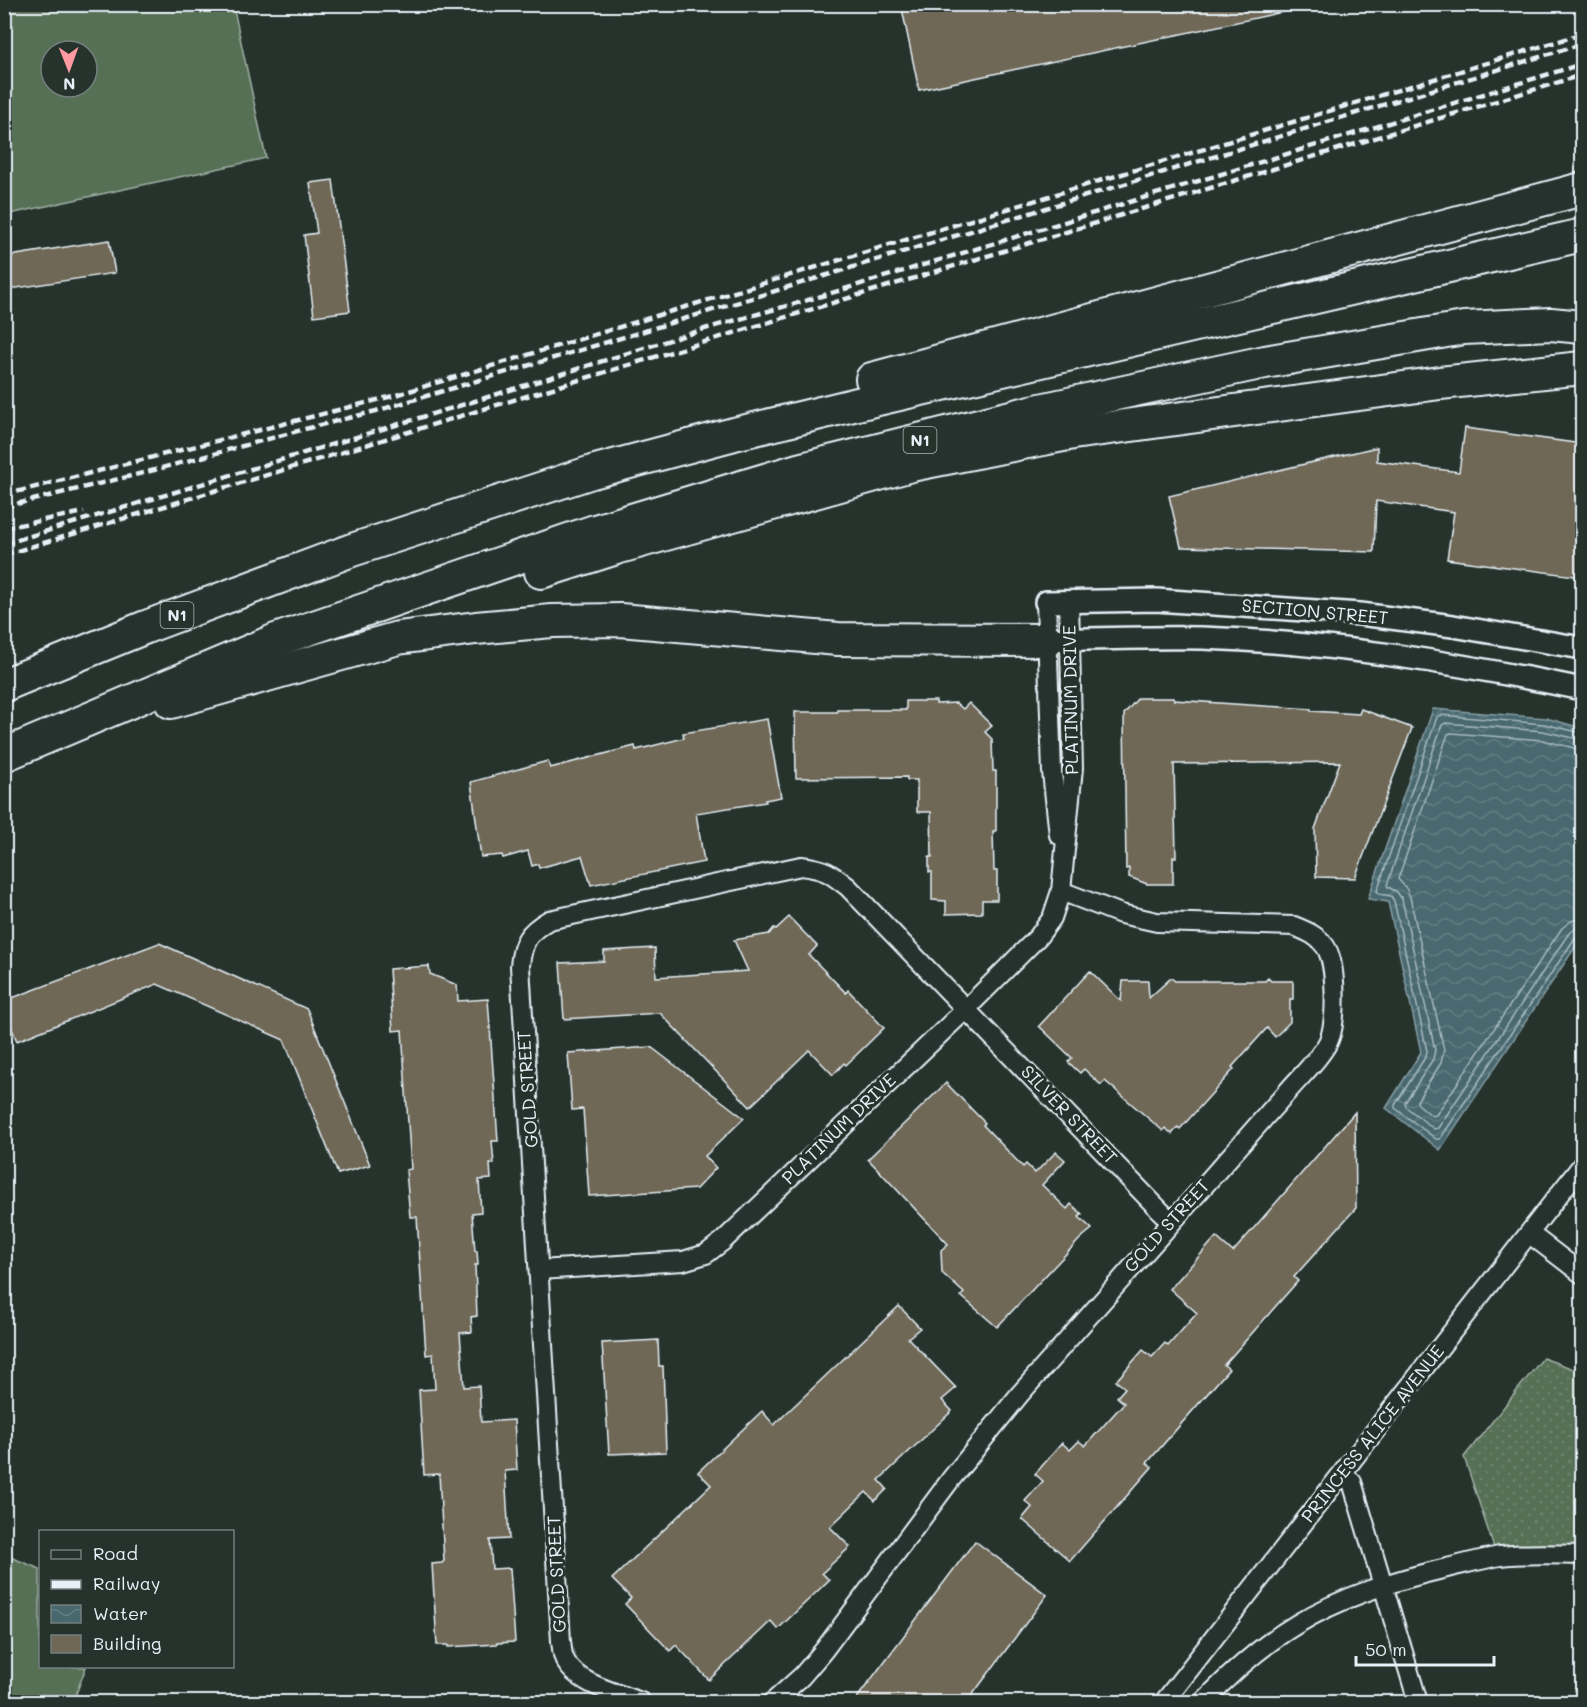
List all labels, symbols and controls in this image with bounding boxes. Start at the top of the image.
north arrow [39,39,99,99]
text: N [63,74,76,95]
road number: N1 [904,427,936,453]
street label: SECTION STREET [1241,593,1389,629]
road number: N1 [160,602,194,628]
street label: PLATINUM DRIVE [1057,625,1083,775]
street label: GOLD STREET [511,1030,543,1149]
street label: SILVER STREET [1016,1060,1123,1169]
street label: PLATINUM DRIVE [776,1068,901,1189]
street label: GOLD STREET [1118,1174,1215,1277]
street label: PRINCESS ALICE AVENUE [1295,1340,1449,1527]
street label: GOLD STREET [541,1515,571,1633]
legend [39,1530,234,1668]
text: Road [93,1541,138,1565]
text: Railway [93,1571,160,1595]
text: Water [93,1601,148,1625]
scale bar [1356,1629,1494,1667]
text: Building [93,1631,161,1655]
text: 50 m [1365,1637,1407,1661]

